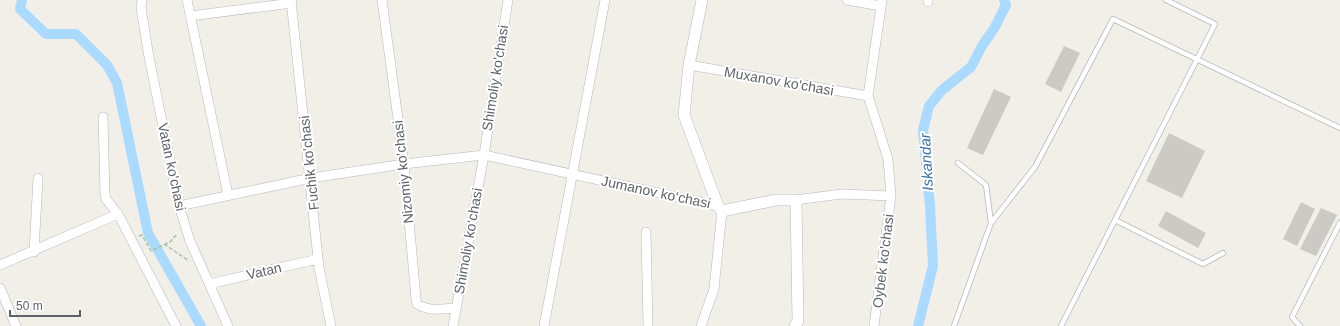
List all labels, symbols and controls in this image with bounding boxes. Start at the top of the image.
street label: Shimoliy ko'chasi [479,24,511,132]
street label: Muxanov ko'chasi [723,63,835,99]
street label: Fuchik ko'chasi [296,115,322,211]
street label: Nizomiy ko'chasi [390,120,416,224]
street label: Vatan ko'chasi [155,122,189,212]
water label: Iskandar [916,132,936,191]
street label: Jumanov ko‘chasi [600,173,712,211]
street label: Shimoliy ko‘chasi [451,187,485,295]
street label: Oybek ko'chasi [869,213,897,309]
street label: Vatan [245,259,283,283]
scale bar [10,292,80,318]
text: 50 m [16,299,43,313]

